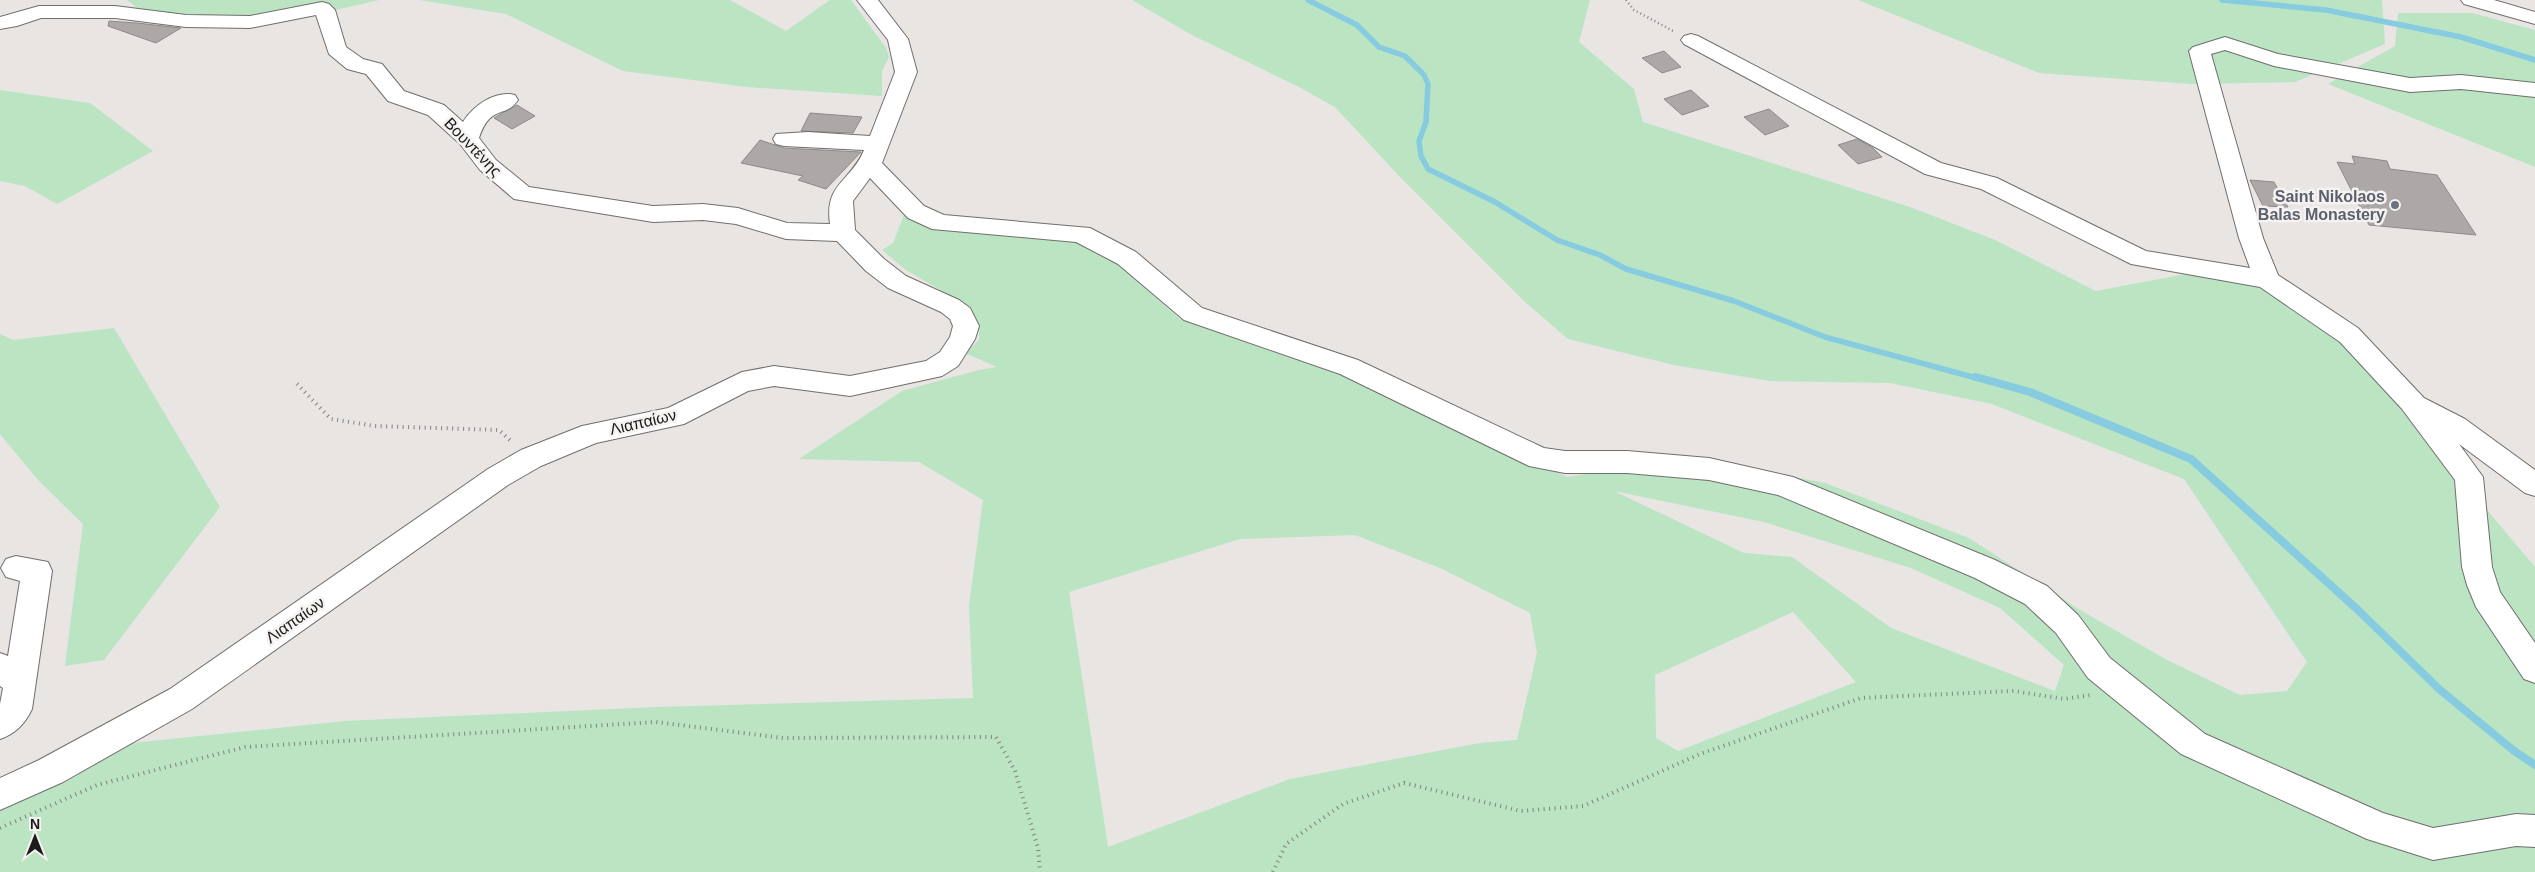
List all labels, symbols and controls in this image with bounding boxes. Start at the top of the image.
street label: Βουντένης [441,114,505,180]
place label: Saint Nikolaos Balas Monastery [2258,188,2385,223]
marker: Saint Nikolaos Balas Monastery [2389,199,2401,211]
street label: Λιαπαίων [608,406,678,438]
street label: Λιαπαίων [262,594,328,646]
north arrow [10,812,60,862]
text: N [30,816,40,832]

